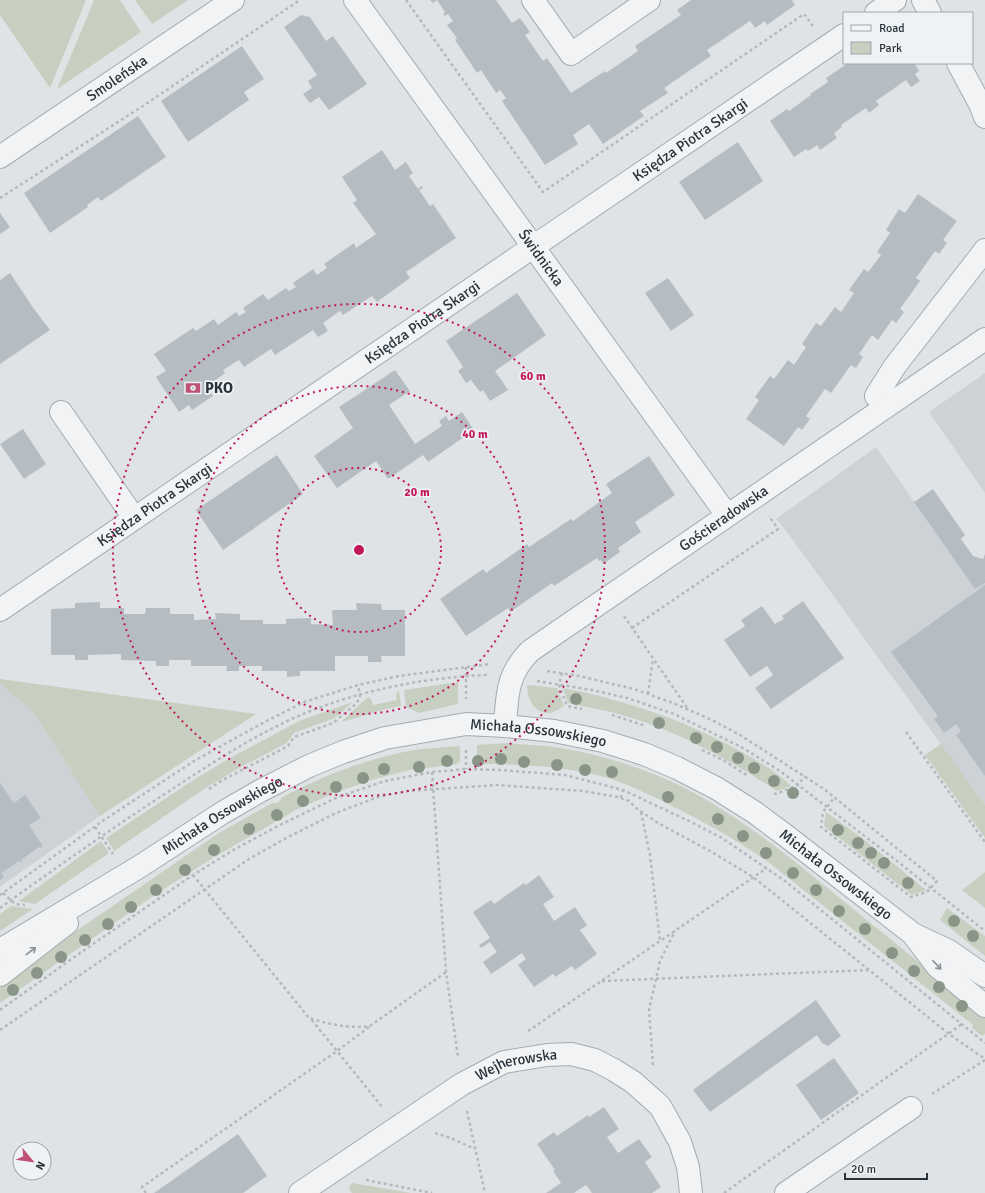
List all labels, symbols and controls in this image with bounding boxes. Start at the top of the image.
legend [843,12,973,64]
text: Road [879,21,905,36]
text: Park [879,41,902,56]
street label: Smoleńska [83,51,151,105]
street label: Księdza Piotra Skargi [629,94,751,185]
street label: Świdnicka [515,225,568,290]
street label: Księdza Piotra Skargi [361,277,483,368]
text: 60 m [520,369,546,384]
bank icon: PKO [184,379,202,397]
place label: PKO [205,379,233,397]
text: 40 m [462,427,488,442]
street label: Księdza Piotra Skargi [94,459,216,550]
street label: Gościeradowska [676,481,771,555]
text: 20 m [404,485,430,500]
centre of rings [352,543,366,557]
street label: Michała Ossowskiego [470,715,608,751]
street label: Michała Ossowskiego [159,772,286,859]
street label: Michała Ossowskiego [776,825,896,924]
one-way arrow [26,947,37,956]
one-way arrow [932,960,942,970]
street label: Wejherowska [472,1046,558,1084]
north arrow [12,1141,52,1181]
scale bar [845,1155,927,1181]
text: N [33,1159,48,1172]
text: 20 m [851,1162,876,1177]

